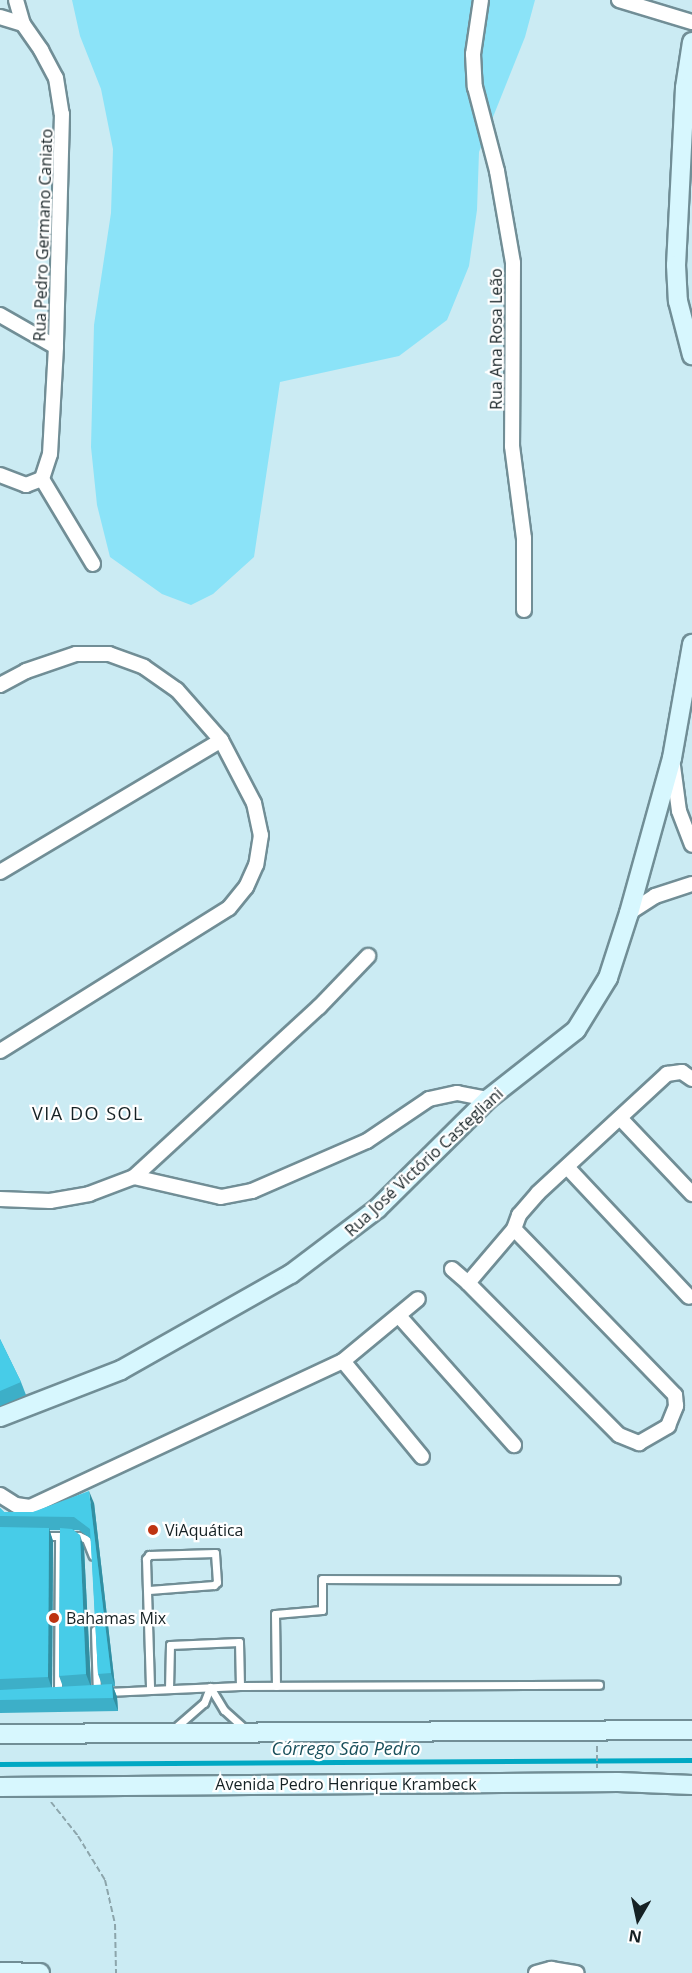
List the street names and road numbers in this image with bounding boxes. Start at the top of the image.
street label: Rua Pedro Germano Caniato [30,128,56,342]
street label: Rua Ana Rosa Leão [486,268,506,410]
street label: Rua José Victório Castegliani [341,1084,507,1240]
street label: Avenida Pedro Henrique Krambeck [215,1774,477,1794]

